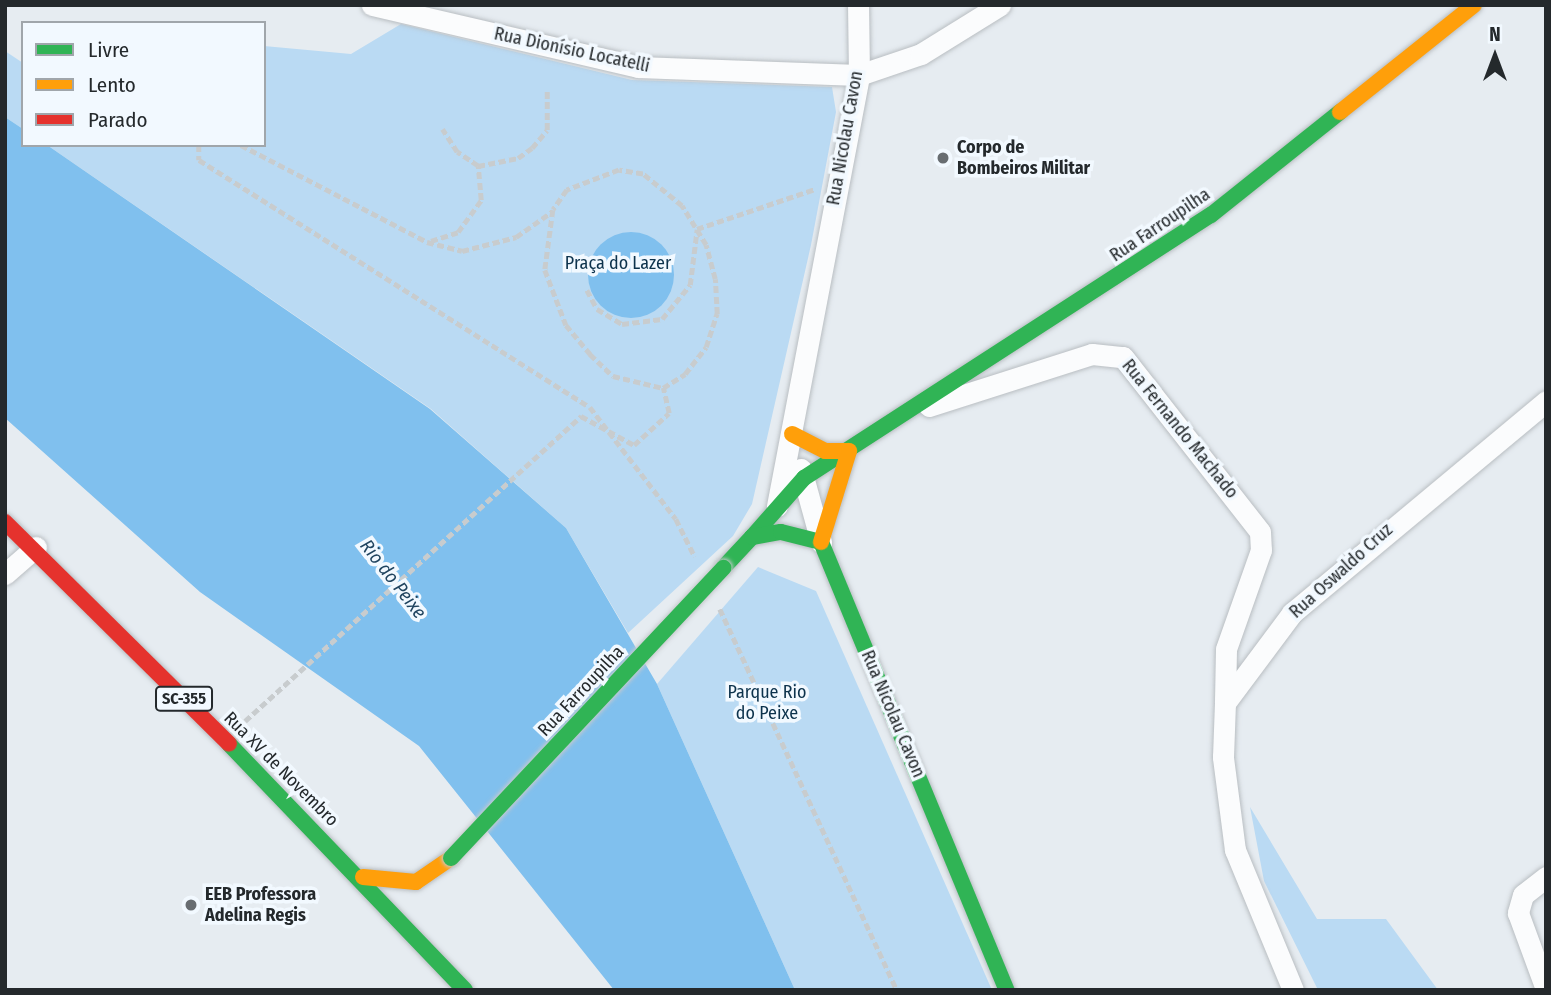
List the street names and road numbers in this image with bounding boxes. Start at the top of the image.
street label: Rua Dionísio Locatelli [492,23,652,77]
street label: Rua Nicolau Cavon [823,69,867,207]
street label: Rua Farroupilha [1106,184,1214,266]
street label: Rua Fernando Machado [1117,355,1243,503]
street label: Rua Oswaldo Cruz [1285,519,1397,623]
street label: Rua Farroupilha [534,641,628,741]
street label: Rua Nicolau Cavon [856,647,930,781]
road number: SC-355 [154,686,214,712]
street label: Rua XV de Novembro [219,707,343,831]

